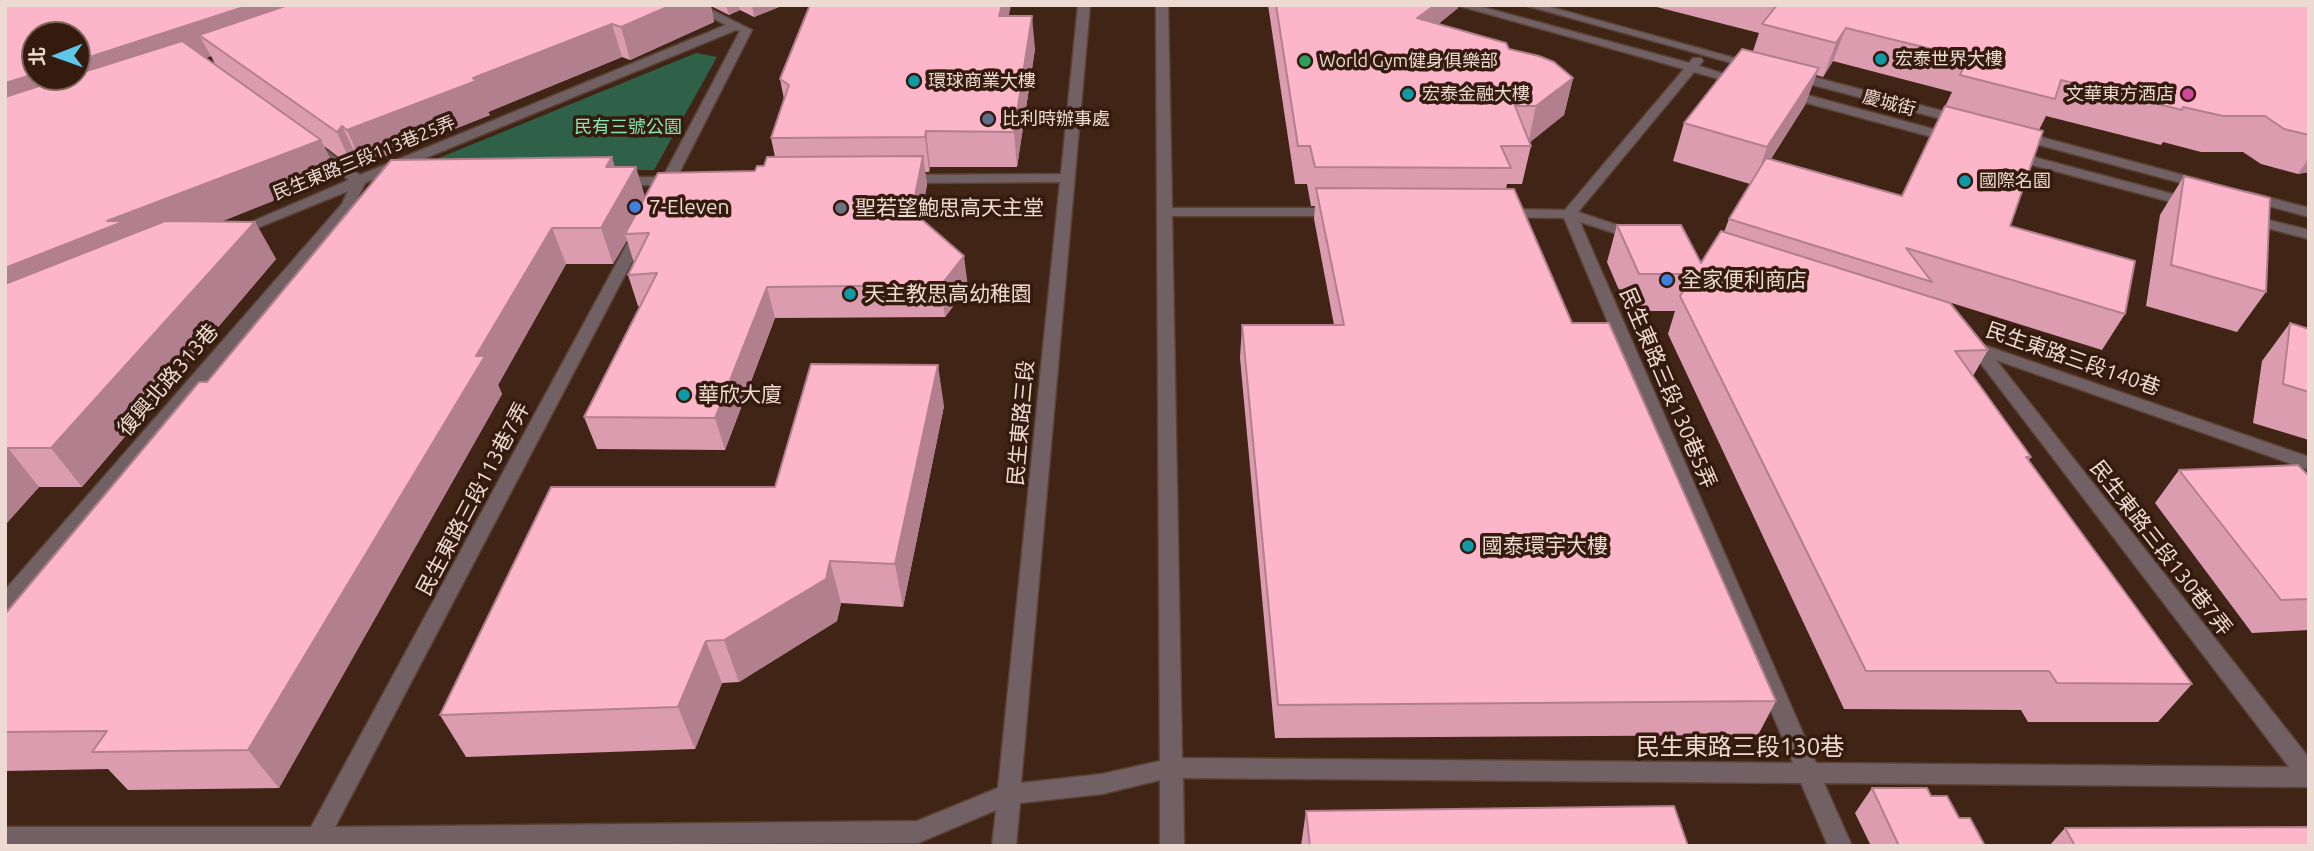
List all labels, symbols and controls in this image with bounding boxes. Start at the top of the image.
north arrow [21,21,91,91]
text: 北 [26,47,48,66]
place label: 宏泰世界大樓 [1895,48,2003,70]
place label: World Gym健身俱樂部 [1319,50,1498,72]
marker: 宏泰世界大樓 [1873,51,1889,67]
marker: World Gym健身俱樂部 [1297,53,1313,69]
place label: 環球商業大樓 [928,70,1036,92]
marker: 環球商業大樓 [906,73,922,89]
place label: 宏泰金融大樓 [1422,83,1530,105]
place label: 文華東方酒店 [2066,83,2174,105]
marker: 宏泰金融大樓 [1400,86,1416,102]
street label: 慶城街 [1860,86,1918,120]
marker: 文華東方酒店 [2180,86,2196,102]
place label: 比利時辦事處 [1002,108,1110,130]
marker: 比利時辦事處 [980,111,996,127]
street label: 民生東路三段113巷25弄 [270,112,458,204]
park label: 民有三號公園 [574,116,682,138]
place label: 國際名園 [1979,170,2051,192]
marker: 國際名園 [1957,173,1973,189]
place label: 7-Eleven [649,194,730,220]
place label: 聖若望鮑思高天主堂 [855,195,1044,221]
marker: 7-Eleven [627,199,643,215]
marker: 聖若望鮑思高天主堂 [833,200,849,216]
place label: 全家便利商店 [1681,267,1807,293]
marker: 全家便利商店 [1659,272,1675,288]
place label: 天主教思高幼稚園 [864,281,1032,307]
street label: 民生東路三段130巷5弄 [1614,284,1722,492]
marker: 天主教思高幼稚園 [842,286,858,302]
street label: 民生東路三段140巷 [1983,317,2163,401]
street label: 復興北路313巷 [112,319,224,441]
street label: 民生東路三段 [1003,359,1039,487]
place label: 華欣大廈 [698,382,782,408]
marker: 華欣大廈 [676,387,692,403]
street label: 民生東路三段113巷7弄 [411,398,535,600]
street label: 民生東路三段130巷7弄 [2085,455,2237,641]
place label: 國泰環宇大樓 [1482,533,1608,559]
marker: 國泰環宇大樓 [1460,538,1476,554]
street label: 民生東路三段130巷 [1636,733,1844,761]

